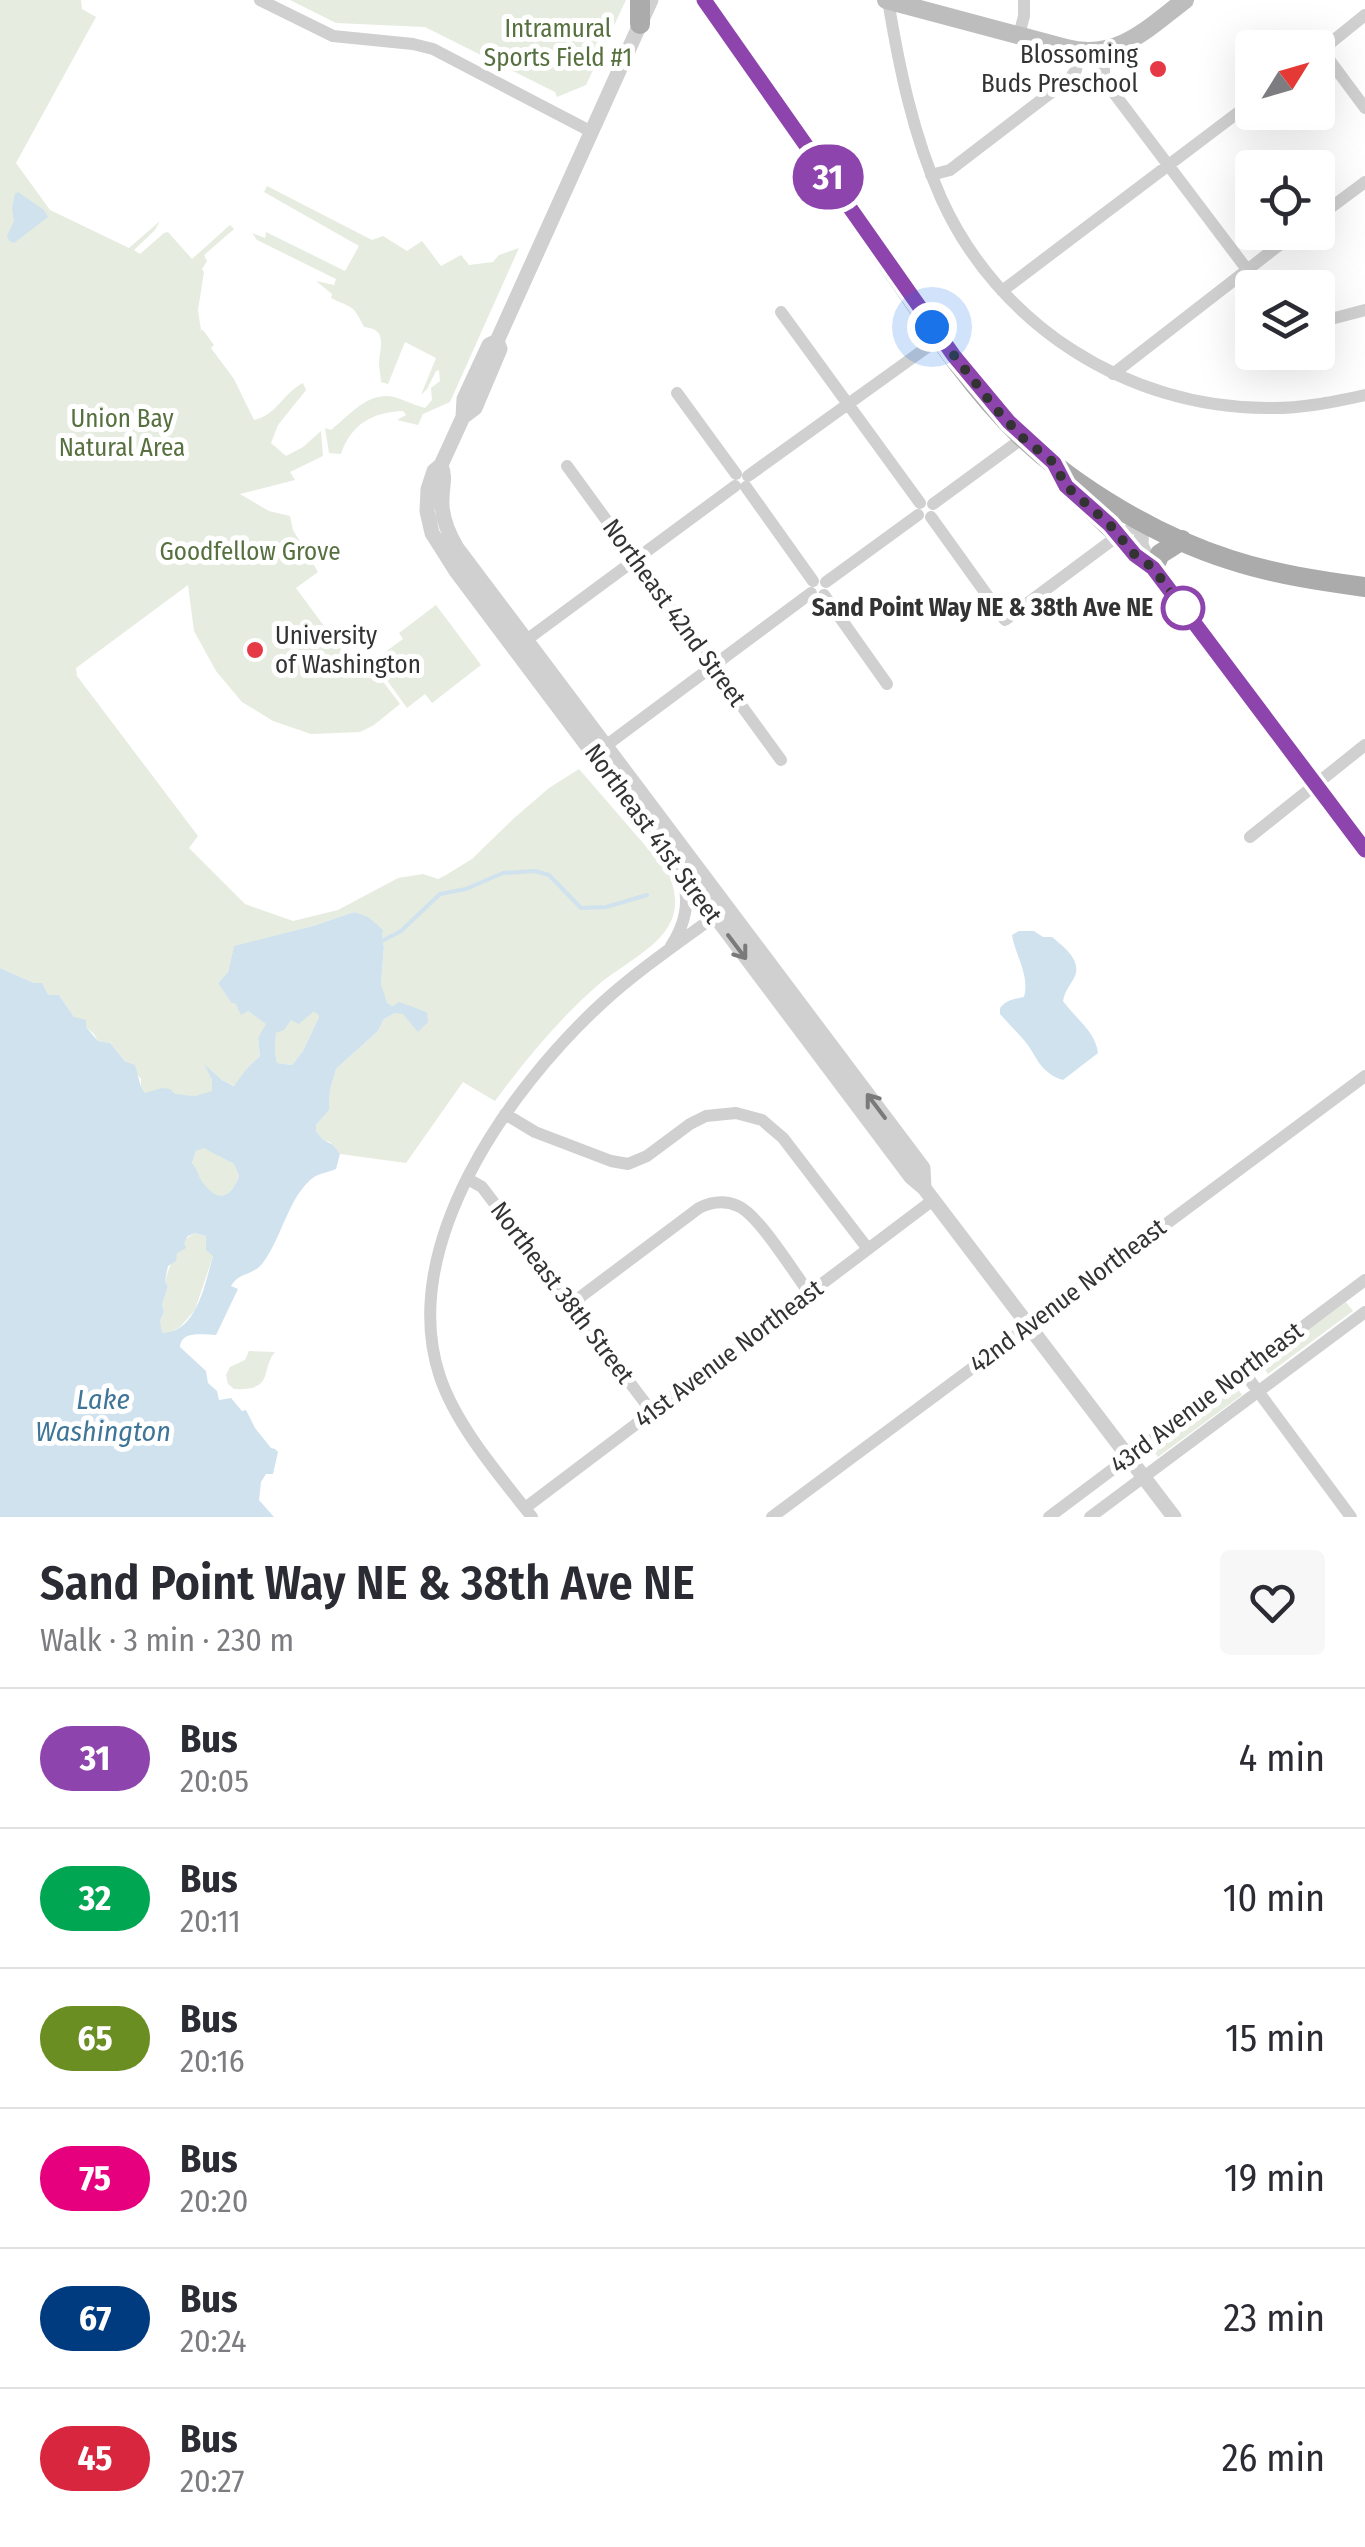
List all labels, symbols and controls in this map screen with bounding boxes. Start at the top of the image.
park label: Intramural Sports Field #1 [484,14,632,73]
north arrow [1235,30,1335,130]
map controls [1235,30,1335,370]
place label: Blossoming Buds Preschool [981,40,1138,99]
marker: Blossoming Buds Preschool [1147,58,1169,80]
line badge: 31 [783,144,873,210]
button: locate [1235,150,1335,250]
text: 31 [813,156,843,198]
button: layers [1235,270,1335,370]
your location [907,302,957,352]
park label: Union Bay Natural Area [59,404,185,463]
street label: Northeast 42nd Street [596,514,752,713]
park label: Goodfellow Grove [159,537,341,567]
marker: Sand Point Way NE & 38th Ave NE [1162,587,1204,629]
place label: Sand Point Way NE & 38th Ave NE [812,593,1153,623]
place label: University of Washington [275,621,421,680]
marker: University of Washington [244,639,266,661]
street label: Northeast 41st Street [578,739,729,930]
one-way arrow [726,933,747,960]
one-way arrow [866,1093,887,1120]
street label: Northeast 38th Street [484,1196,641,1390]
street label: 42nd Avenue Northeast [964,1212,1173,1380]
street label: 41st Avenue Northeast [629,1273,830,1434]
street label: 43rd Avenue Northeast [1105,1315,1310,1480]
water label: Lake Washington [35,1383,171,1448]
button: heart [1220,1550,1325,1655]
text: Sand Point Way NE & 38th Ave NE [40,1554,695,1612]
text: Walk · 3 min · 230 m [40,1621,294,1659]
text: Bus [180,1716,238,1762]
text: 4 min [1239,1735,1325,1781]
text: 31 [80,1737,110,1779]
text: 20:05 [180,1762,249,1800]
text: Bus [180,1856,238,1902]
text: 10 min [1223,1875,1325,1921]
text: 32 [79,1877,111,1919]
text: 20:11 [180,1902,241,1940]
text: Bus [180,1996,238,2042]
text: 15 min [1225,2015,1325,2061]
text: 65 [77,2017,113,2059]
text: 20:16 [180,2042,245,2080]
text: Bus [180,2136,238,2182]
text: 19 min [1224,2155,1325,2201]
text: 75 [79,2157,111,2199]
text: 20:20 [180,2182,248,2220]
text: Bus [180,2276,238,2322]
text: 23 min [1223,2295,1325,2341]
text: 67 [79,2297,111,2339]
text: 20:24 [180,2322,247,2360]
text: Bus [180,2416,238,2462]
text: 26 min [1222,2435,1325,2481]
text: 45 [78,2437,112,2479]
text: 20:27 [180,2462,244,2500]

